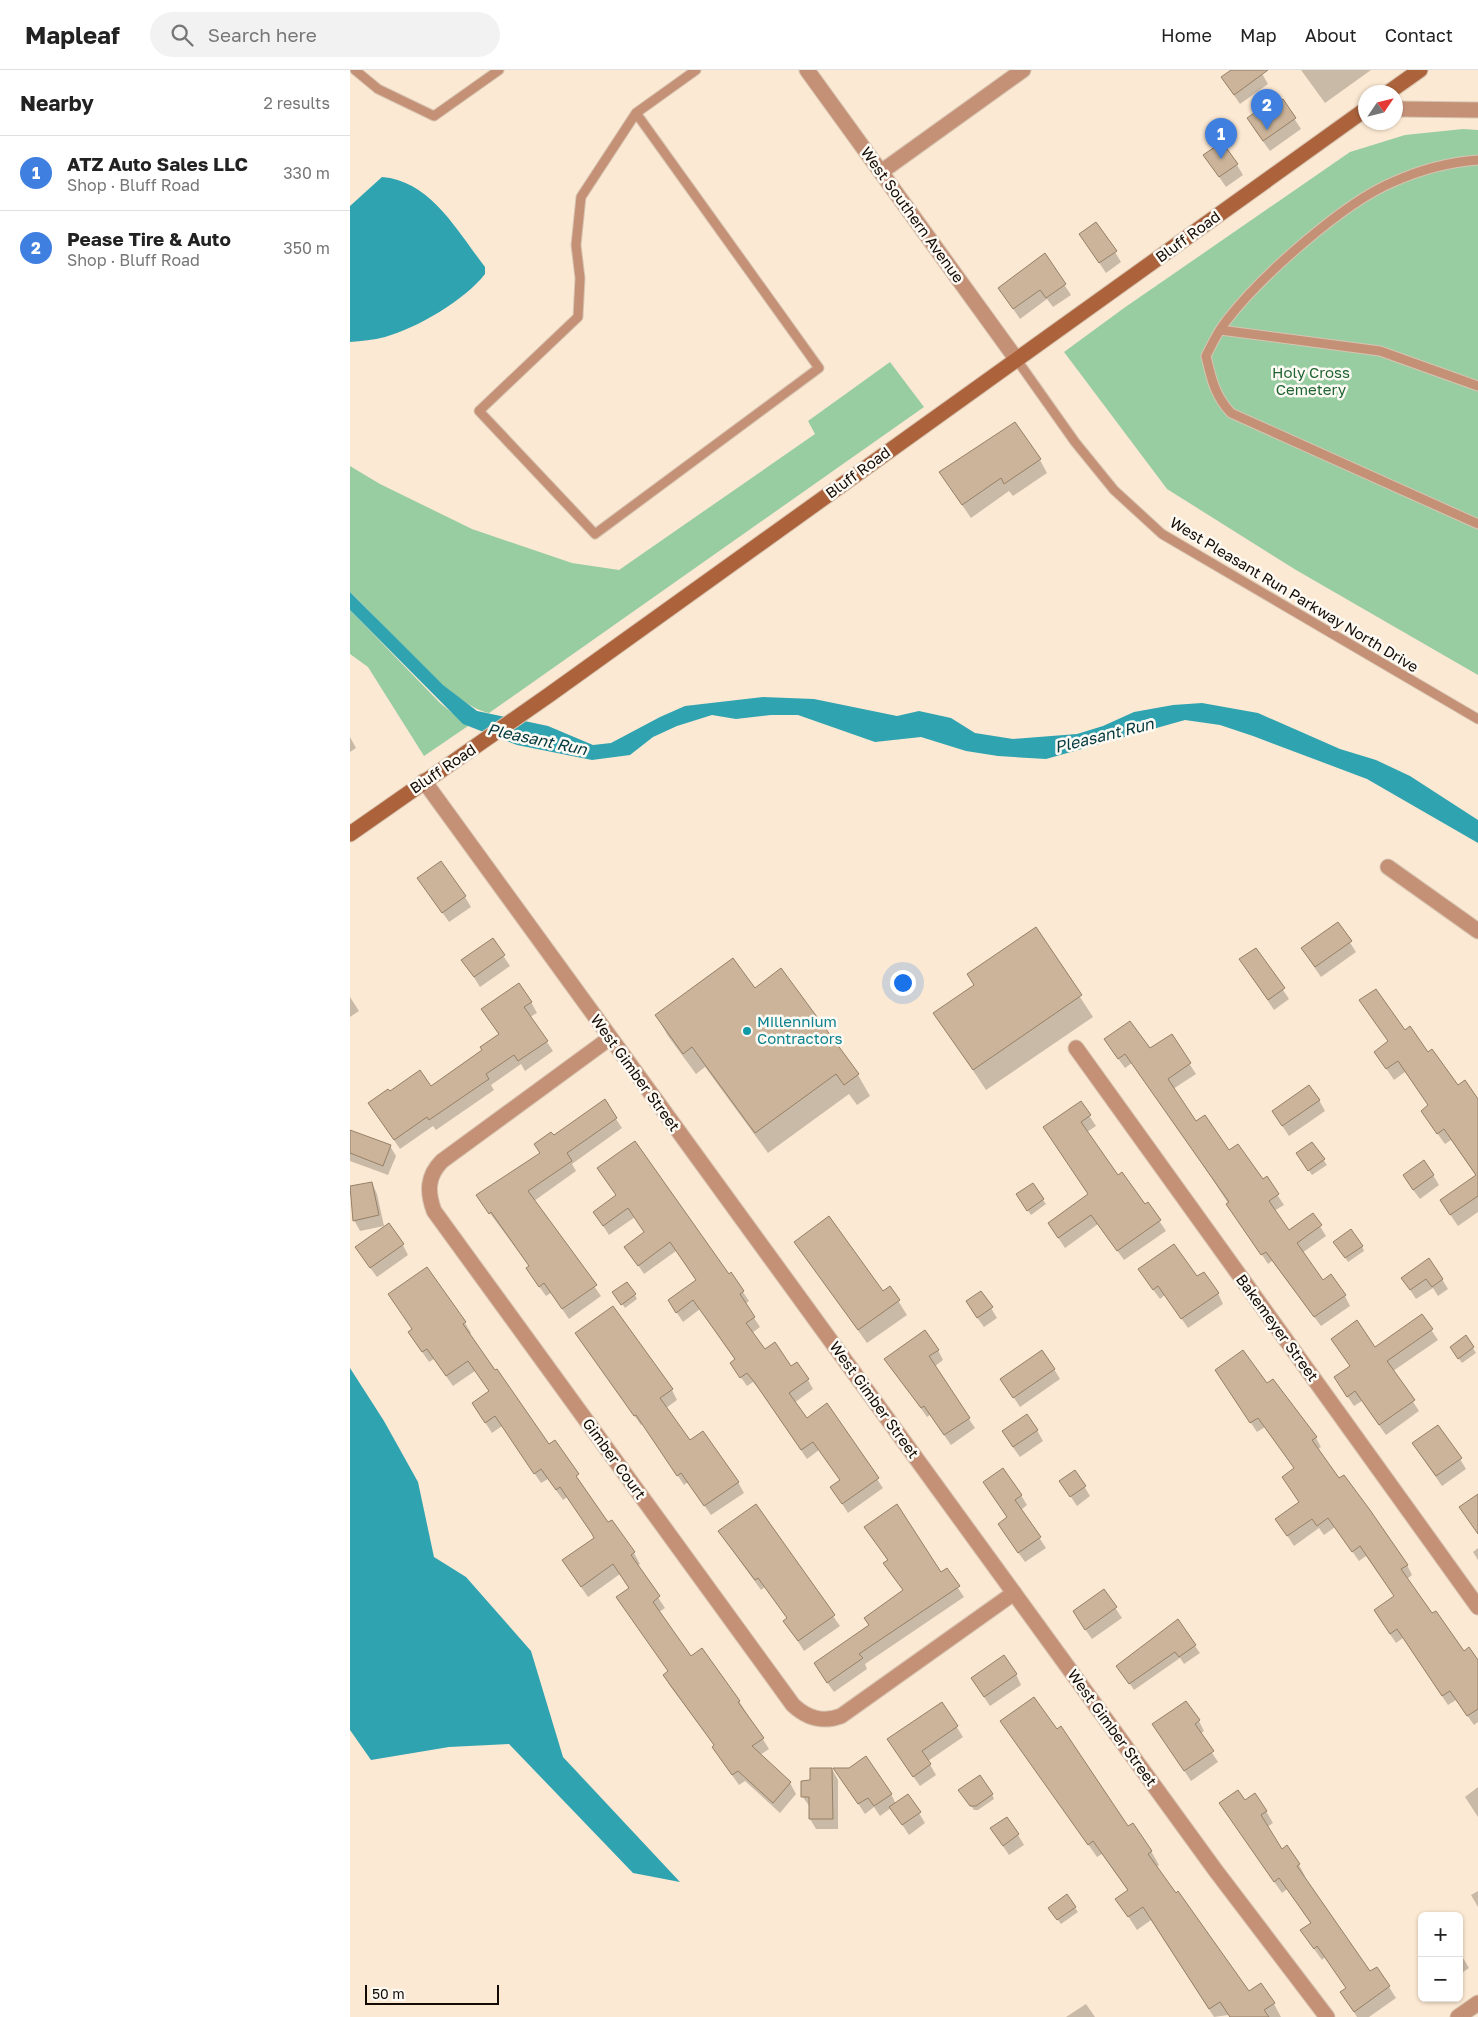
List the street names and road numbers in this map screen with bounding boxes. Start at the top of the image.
street label: West Southern Avenue [857,143,968,286]
street label: Bluff Road [1152,207,1223,266]
street label: Bluff Road [822,443,893,502]
street label: West Pleasant Run Parkway North Drive [1167,513,1422,676]
street label: Bluff Road [406,740,479,797]
street label: West Gimber Street [587,1010,684,1134]
street label: Bakemeyer Street [1233,1270,1323,1384]
street label: West Gimber Street [826,1337,923,1461]
street label: Gimber Court [579,1414,650,1502]
street label: West Gimber Street [1064,1665,1161,1789]

